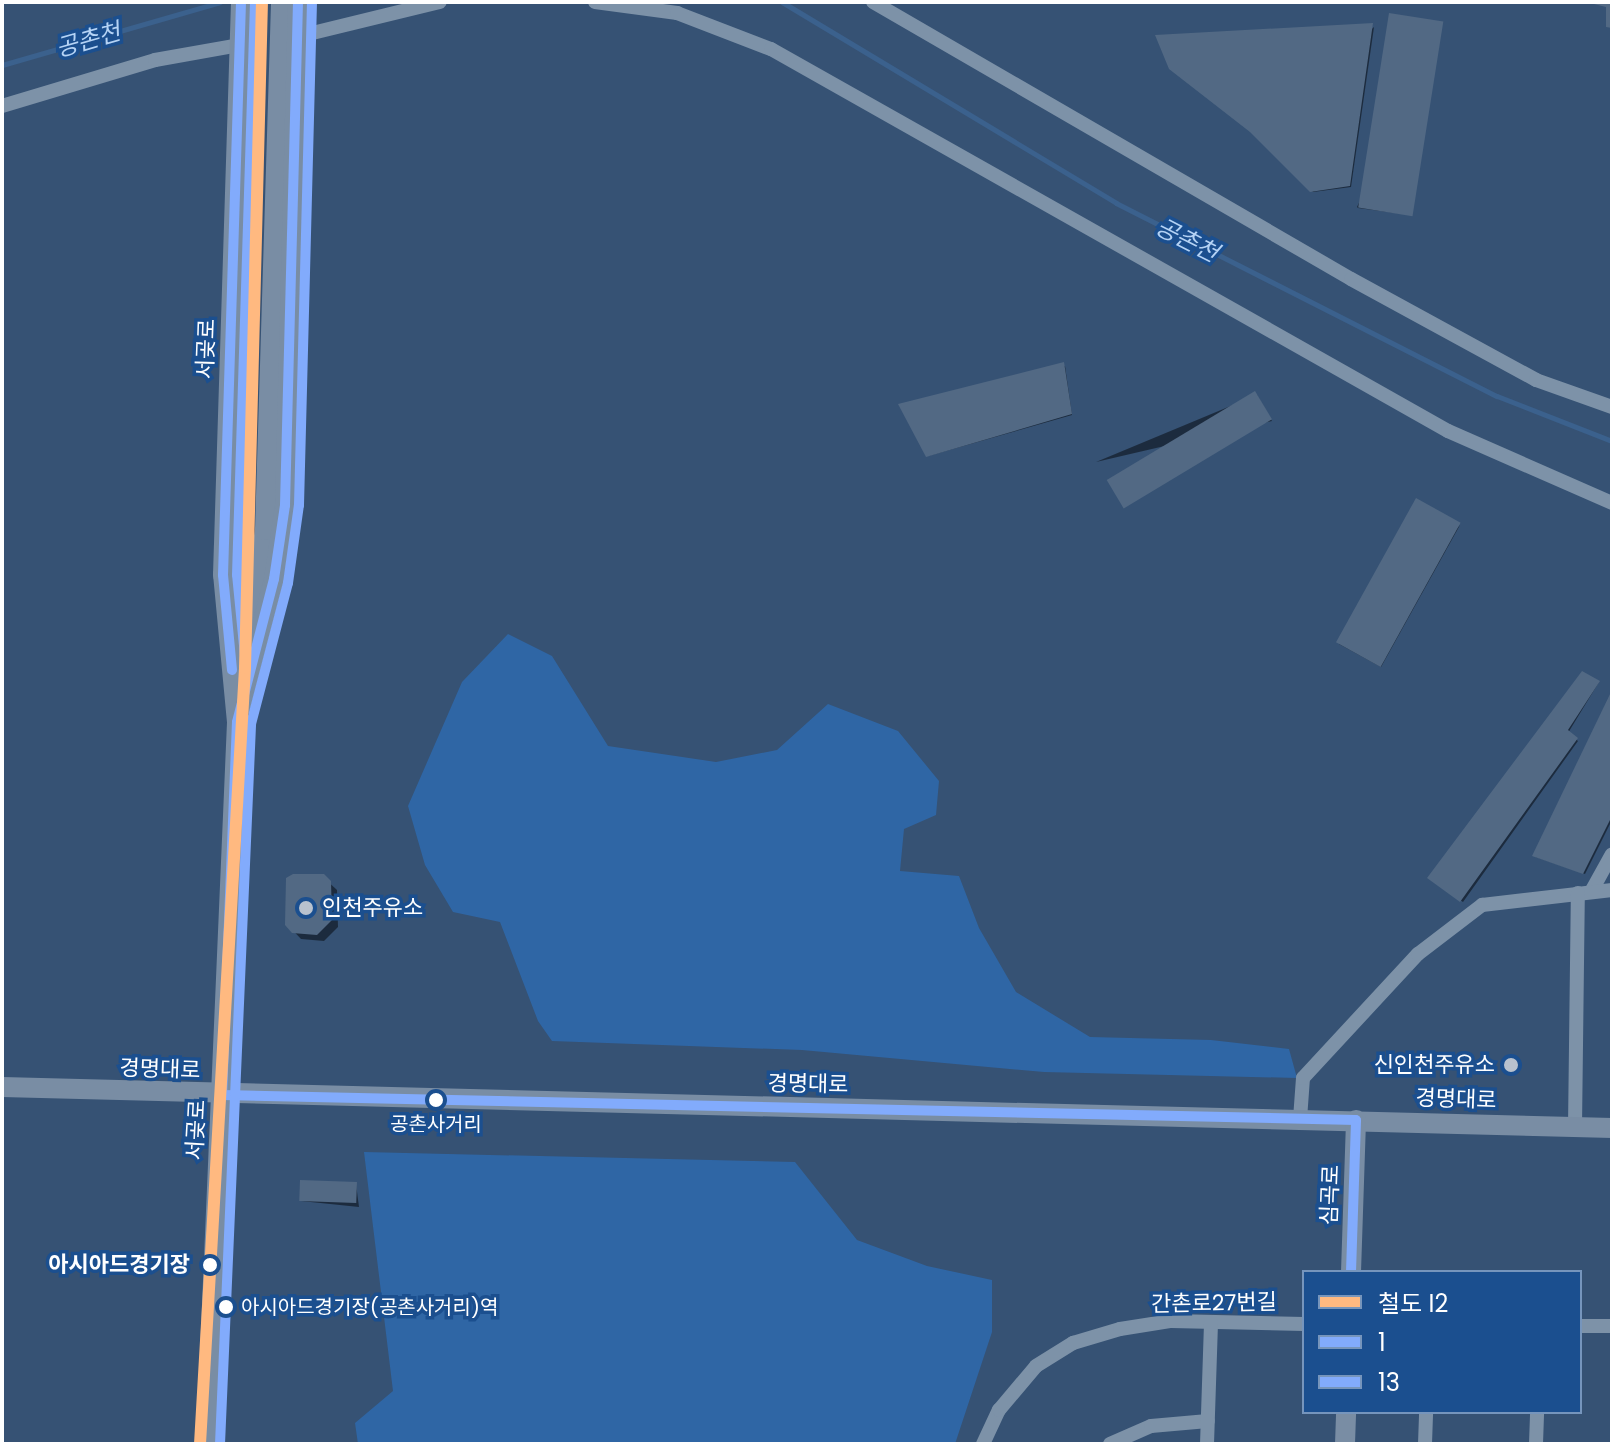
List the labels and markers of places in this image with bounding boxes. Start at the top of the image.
place label: 인천주유소 [322,895,423,921]
marker: 인천주유소 [297,899,315,917]
place label: 신인천주유소 [1374,1052,1495,1078]
marker: 신인천주유소 [1502,1056,1520,1074]
marker: 공촌사거리 [428,1092,444,1108]
place label: 공촌사거리 [390,1112,482,1136]
place label: 아시아드경기장 [48,1252,190,1278]
marker: 아시아드경기장 [197,1252,223,1278]
place label: 아시아드경기장(공촌사거리)역 [241,1295,498,1319]
marker: 아시아드경기장(공촌사거리)역 [218,1299,234,1315]

